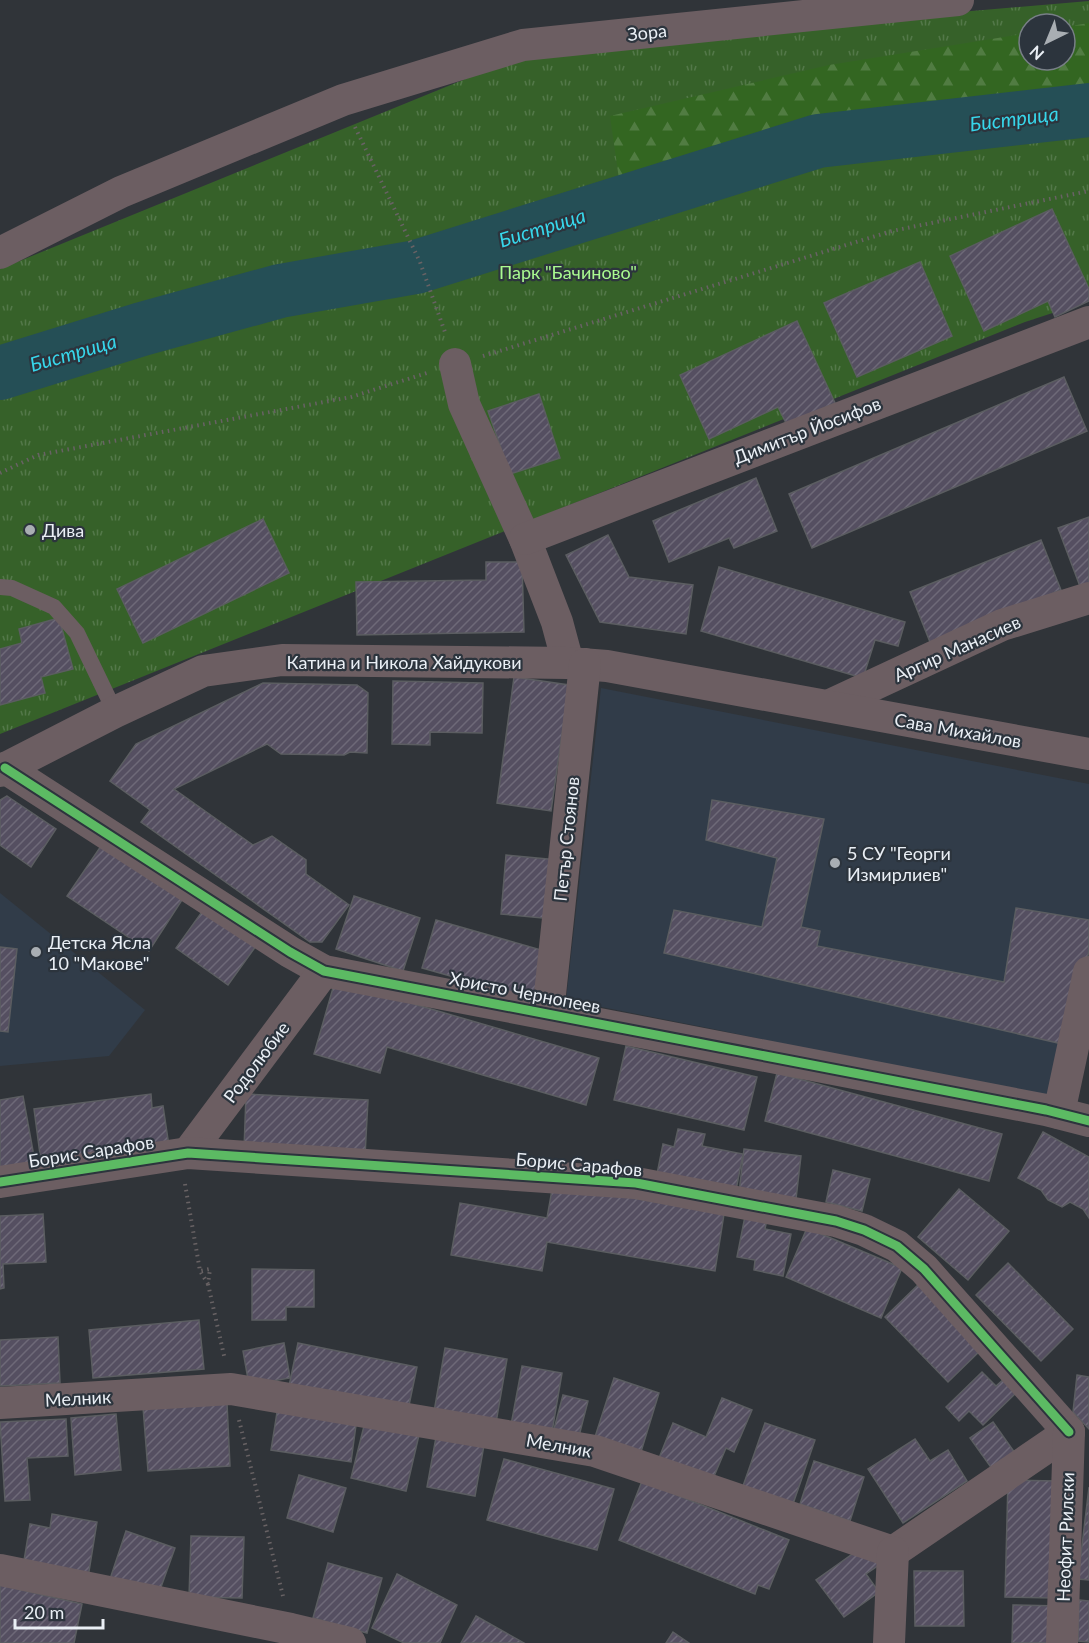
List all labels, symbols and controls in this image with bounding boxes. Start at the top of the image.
north arrow [1017,12,1077,72]
street label: Зора [626,19,668,45]
text: N [1025,42,1047,64]
water label: Бистрица [968,101,1060,135]
water label: Бистрица [496,202,588,252]
park label: Парк "Бачиново" [499,261,637,283]
water label: Бистрица [27,328,119,376]
street label: Димитър Йосифов [730,392,884,468]
place label: Дива [42,519,84,541]
marker: Дива [23,523,37,537]
street label: Аргир Манасиев [890,610,1024,686]
street label: Катина и Никола Хайдукови [286,651,522,673]
street label: Сава Михайлов [893,708,1023,752]
street label: Петър Стоянов [549,775,583,902]
place label: 5 СУ "Георги Измирлиев" [847,842,951,885]
marker: 5 СУ "Георги Измирлиев" [828,856,842,870]
place label: Детска Ясла 10 "Макове" [48,931,151,974]
marker: Детска Ясла 10 "Макове" [29,945,43,959]
street label: Христо Чернопеев [447,967,603,1017]
street label: Родолюбие [218,1017,294,1107]
street label: Борис Сарафов [27,1130,155,1172]
street label: Борис Сарафов [515,1148,643,1180]
street label: Мелник [44,1385,112,1411]
street label: Мелник [524,1428,594,1462]
street label: Неофит Рилски [1052,1472,1078,1602]
scale bar [15,1592,104,1630]
text: 20 m [24,1601,64,1623]

